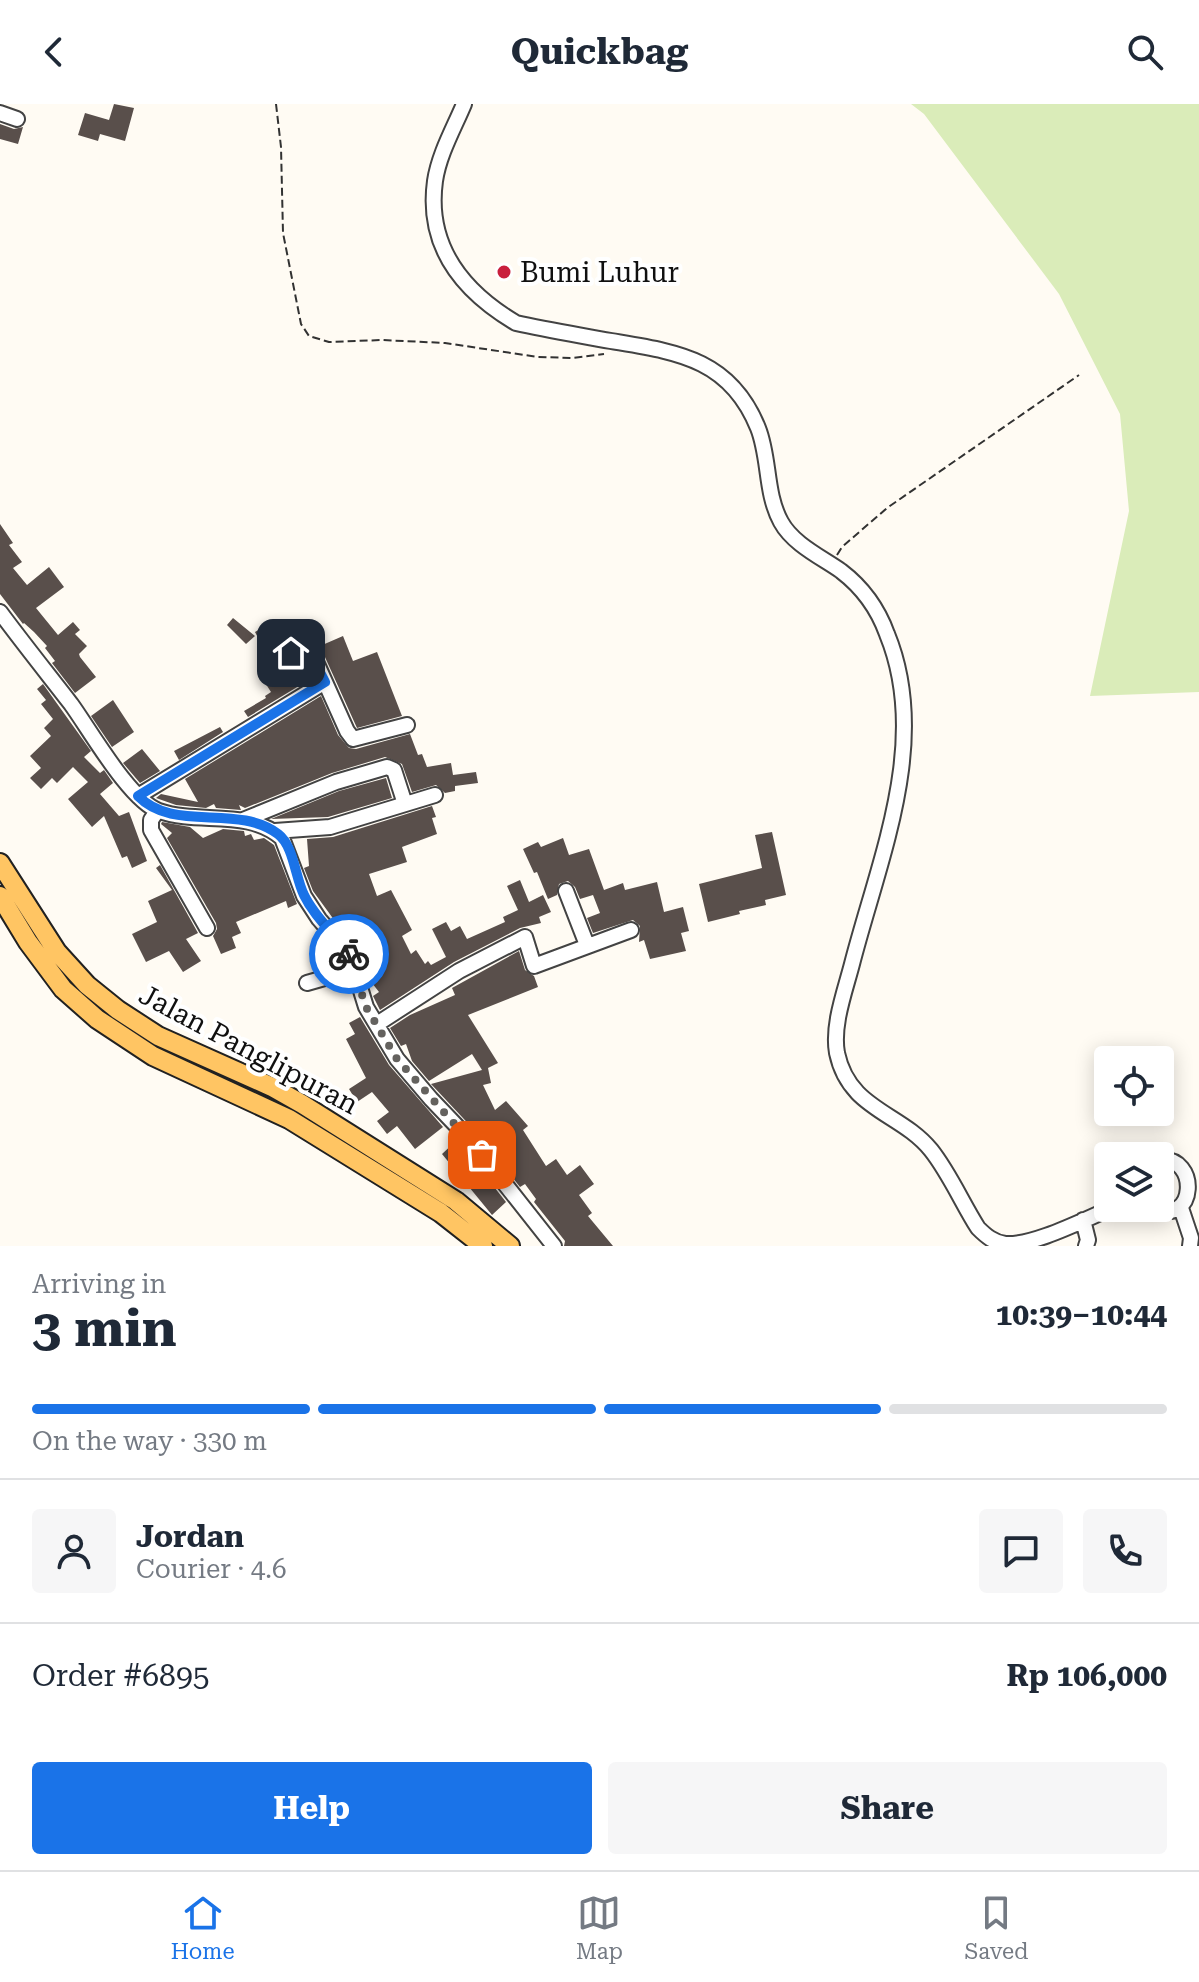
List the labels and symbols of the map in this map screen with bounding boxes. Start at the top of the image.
place label: Bumi Luhur [520,256,679,289]
marker: Bumi Luhur [495,263,513,281]
pin [257,619,325,687]
courier [309,914,389,994]
street label: Jalan Panglipuran [134,978,364,1121]
pin [448,1121,516,1189]

